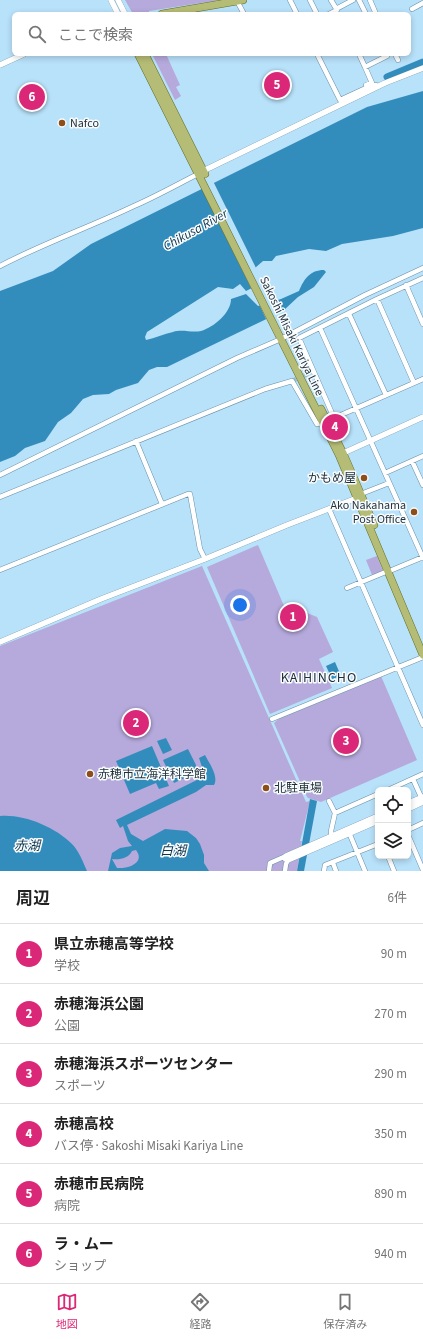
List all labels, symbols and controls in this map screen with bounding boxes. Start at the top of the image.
search box [12,12,411,56]
icon: search [26,23,48,45]
text: ここで検索 [58,25,133,46]
pin: 5 [264,70,290,100]
pin: 6 [19,82,45,112]
place label: Nafco [70,115,99,132]
marker: Nafco [57,118,67,128]
water label: Chikusa River [160,204,232,255]
street label: Sakoshi Misaki Kariya Line [255,274,328,399]
pin: 4 [322,412,348,442]
place label: かもめ屋 [308,470,356,487]
marker: かもめ屋 [359,473,369,483]
place label: Ako Nakahama Post Office [331,497,406,528]
marker: Ako Nakahama Post Office [409,507,419,517]
your location [230,595,250,615]
pin: 1 [280,602,306,632]
district label: KAIHINCHO [281,668,357,688]
pin: 2 [123,708,149,738]
pin: 3 [333,726,359,756]
place label: 赤穂市立海洋科学館 [98,766,206,783]
marker: 赤穂市立海洋科学館 [85,769,95,779]
place label: 北駐車場 [274,780,322,797]
marker: 北駐車場 [261,783,271,793]
map controls [375,787,411,859]
button: locate [375,787,411,823]
button: layers [375,823,411,859]
water label: 赤湖 [14,837,42,855]
water label: 白湖 [160,842,188,860]
text: 周辺 [16,887,50,911]
text: 6件 [388,889,407,907]
text: 県立赤穂高等学校 [54,934,174,955]
text: 1 [26,945,32,963]
text: 90 m [381,945,407,963]
text: 学校 [54,957,80,975]
text: 赤穂海浜公園 [54,994,144,1015]
text: 2 [26,1005,32,1023]
text: 270 m [374,1005,407,1023]
text: 公園 [54,1017,80,1035]
text: 赤穂海浜スポーツセンター [54,1054,234,1075]
text: 3 [26,1065,32,1083]
text: 290 m [374,1065,407,1083]
text: スポーツ [54,1077,106,1095]
text: 赤穂高校 [54,1114,114,1135]
text: 4 [26,1125,32,1143]
text: 350 m [374,1125,407,1143]
text: バス停 · Sakoshi Misaki Kariya Line [54,1137,243,1155]
text: 赤穂市民病院 [54,1174,144,1195]
text: 5 [26,1185,32,1203]
text: 890 m [374,1185,407,1203]
text: 病院 [54,1197,80,1215]
text: ラ・ムー [54,1234,114,1255]
text: 6 [26,1245,32,1263]
text: 940 m [374,1245,407,1263]
text: ショップ [54,1257,106,1275]
tab: 地図 [56,1291,78,1332]
tab: 経路 [189,1291,211,1332]
tab: 保存済み [323,1291,367,1332]

